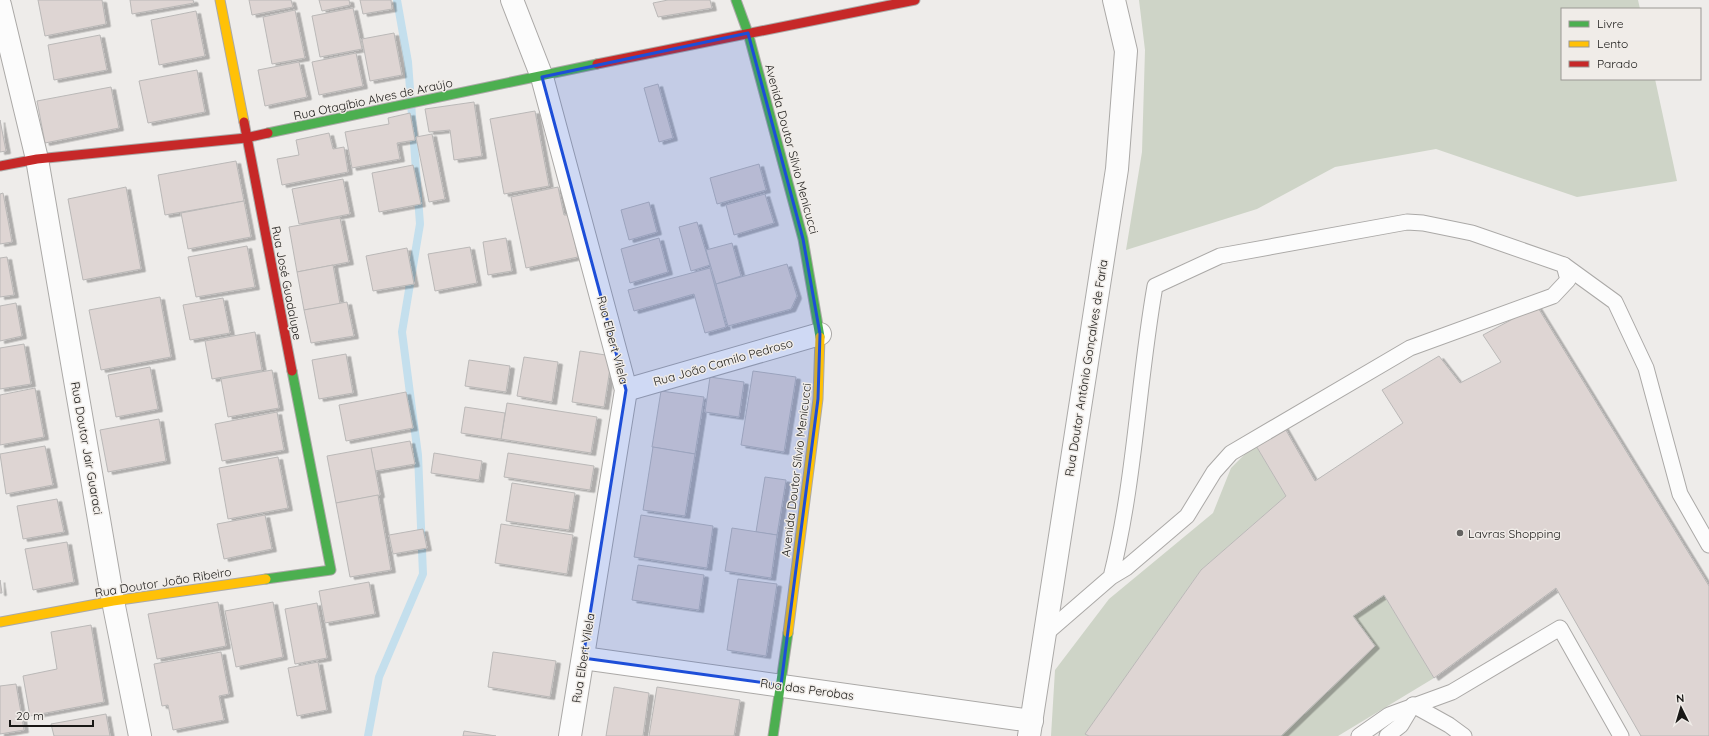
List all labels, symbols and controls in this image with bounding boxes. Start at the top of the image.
legend [1561,8,1701,80]
text: Livre [1597,16,1624,31]
text: Lento [1597,36,1628,51]
text: Parado [1597,56,1638,71]
street label: Avenida Doutor Sílvio Menicucci [762,62,822,236]
street label: Rua Otagíbio Alves de Araújo [292,75,454,123]
street label: Rua José Guadalupe [269,225,305,341]
street label: Rua Doutor Antônio Gonçalves de Faria [1061,258,1111,478]
street label: Rua Elbert Vilela [594,294,632,386]
street label: Rua João Camilo Pedroso [651,335,795,389]
street label: Rua Doutor Jair Guaraci [68,380,106,516]
street label: Avenida Doutor Sílvio Menicucci [778,382,814,558]
place label: Lavras Shopping [1468,526,1561,541]
marker: Lavras Shopping [1455,528,1465,538]
street label: Rua Doutor João Ribeiro [94,564,232,600]
street label: Rua Elbert Vilela [568,612,598,704]
street label: Rua das Perobas [759,675,855,703]
north arrow [1661,688,1701,728]
text: N [1675,691,1685,705]
scale bar [10,702,93,728]
text: 20 m [16,708,44,723]

